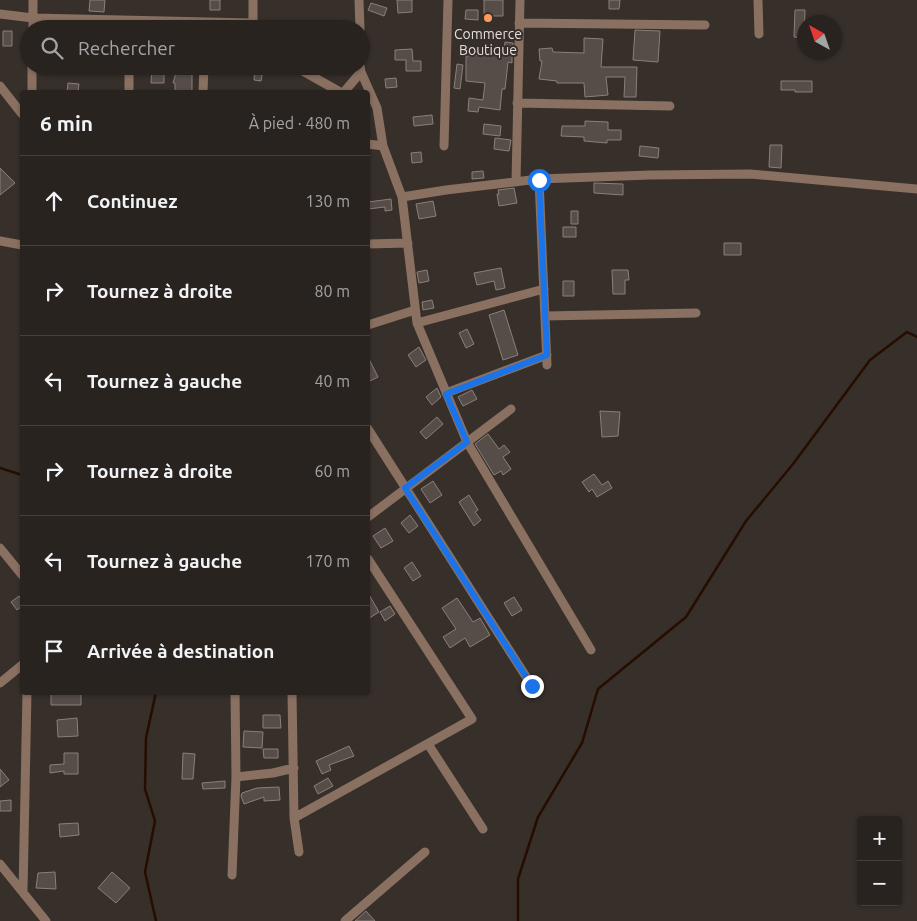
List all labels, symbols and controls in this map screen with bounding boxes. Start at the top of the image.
marker: Commerce Boutique [482,12,494,24]
north arrow [797,15,842,60]
search box [20,20,370,75]
place label: Commerce Boutique [454,26,522,58]
icon: search [38,34,66,62]
text: Rechercher [78,37,175,59]
text: 6 min [40,111,93,135]
text: À pied · 480 m [249,114,350,132]
route start [528,169,551,192]
icon: ahead [40,187,68,215]
text: Continuez [87,190,177,212]
text: 130 m [305,192,350,210]
icon: right [40,277,68,305]
text: Tournez à droite [87,280,233,302]
text: 80 m [314,282,350,300]
icon: left [40,367,68,395]
text: Tournez à gauche [87,370,242,392]
text: 40 m [314,372,350,390]
icon: right [40,457,68,485]
text: Tournez à droite [87,460,233,482]
text: 60 m [314,462,350,480]
icon: left [40,547,68,575]
text: Tournez à gauche [87,550,242,572]
text: 170 m [305,552,350,570]
icon: arrive [40,637,68,665]
text: Arrivée à destination [87,640,274,662]
route end [521,675,544,698]
map controls [857,816,902,906]
button: + [857,816,902,861]
button: − [857,861,902,906]

